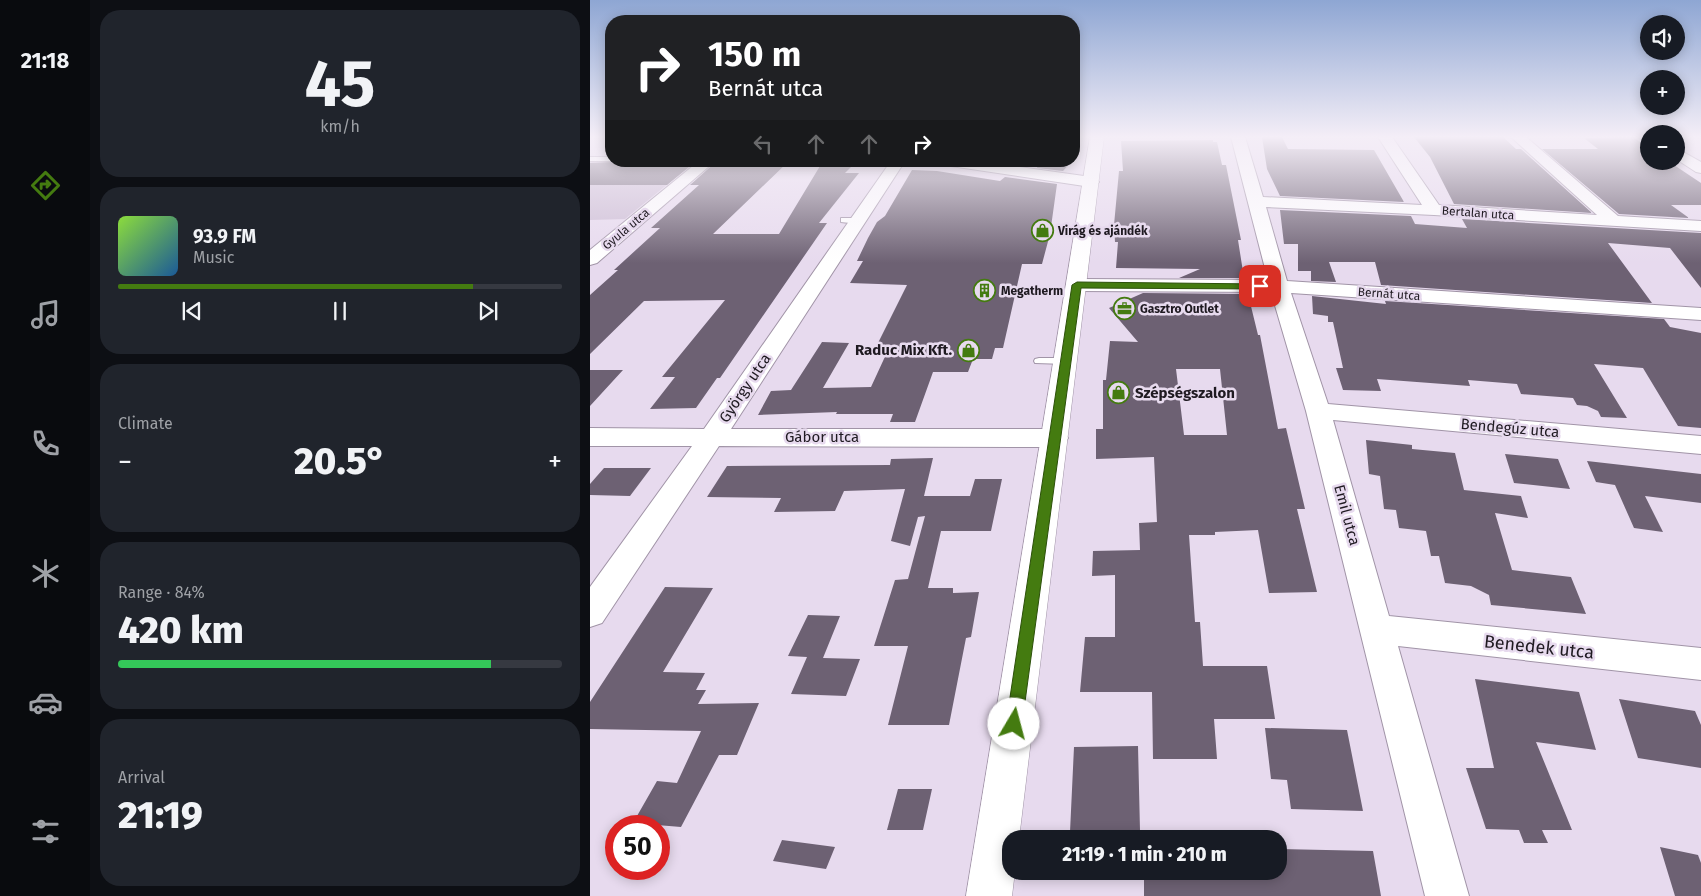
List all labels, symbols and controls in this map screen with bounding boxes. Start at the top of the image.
map controls [1640,15,1685,170]
button: sound [1640,15,1685,60]
text: 150 m [708,33,801,75]
icon: right [625,35,690,100]
text: 45 [305,45,375,123]
text: 21:18 [21,47,69,74]
button: + [1640,70,1685,115]
text: Bernát utca [708,75,823,102]
text: km/h [320,117,360,136]
button: − [1640,125,1685,170]
icon: left [749,130,777,158]
icon: ahead [802,130,830,158]
icon: ahead [855,130,883,158]
icon: right [908,130,936,158]
icon: directions [28,168,63,203]
street label: Bertalan utca [1441,203,1515,223]
street label: Gyula utca [600,205,652,253]
shop icon: Virág és ajándék [1030,219,1054,243]
place label: Virág és ajándék [1057,224,1148,238]
text: 93.9 FM [193,225,256,248]
text: Music [193,248,234,267]
pin [1239,265,1281,307]
icon: arrive [1246,272,1274,300]
building icon: Megatherm [973,279,997,303]
place label: Megatherm [1001,284,1063,298]
street label: Bernát utca [1357,285,1421,303]
icon: music [28,297,63,332]
icon: previous [178,297,206,325]
icon: pause [326,297,354,325]
icon: next [474,297,502,325]
office icon: Gasztro Outlet [1112,297,1136,321]
place label: Gasztro Outlet [1140,302,1219,316]
shop icon: Raduc Mix Kft. [956,338,980,362]
place label: Raduc Mix Kft. [855,341,952,359]
street label: György utca [715,350,775,426]
shop icon: Szépségszalon [1107,381,1131,405]
place label: Szépségszalon [1135,384,1235,402]
text: Climate [118,414,173,433]
street label: Bendegúz utca [1460,415,1560,441]
icon: phone [28,426,63,461]
street label: Gábor utca [785,428,859,446]
text: 20.5° [294,438,386,484]
text: − [118,445,132,478]
text: + [548,445,562,478]
street label: Emil utca [1330,483,1364,547]
icon: climate [28,556,63,591]
text: Range · 84% [118,583,205,602]
text: 420 km [118,607,244,653]
street label: Benedek utca [1483,630,1595,664]
icon: car [28,685,63,720]
position arrow [987,697,1039,749]
text: Arrival [118,768,165,787]
text: 21:19 [118,792,203,838]
icon: filters [28,814,63,849]
speed limit sign: 50 [605,815,670,880]
text: 21:19 · 1 min · 210 m [1062,843,1227,866]

